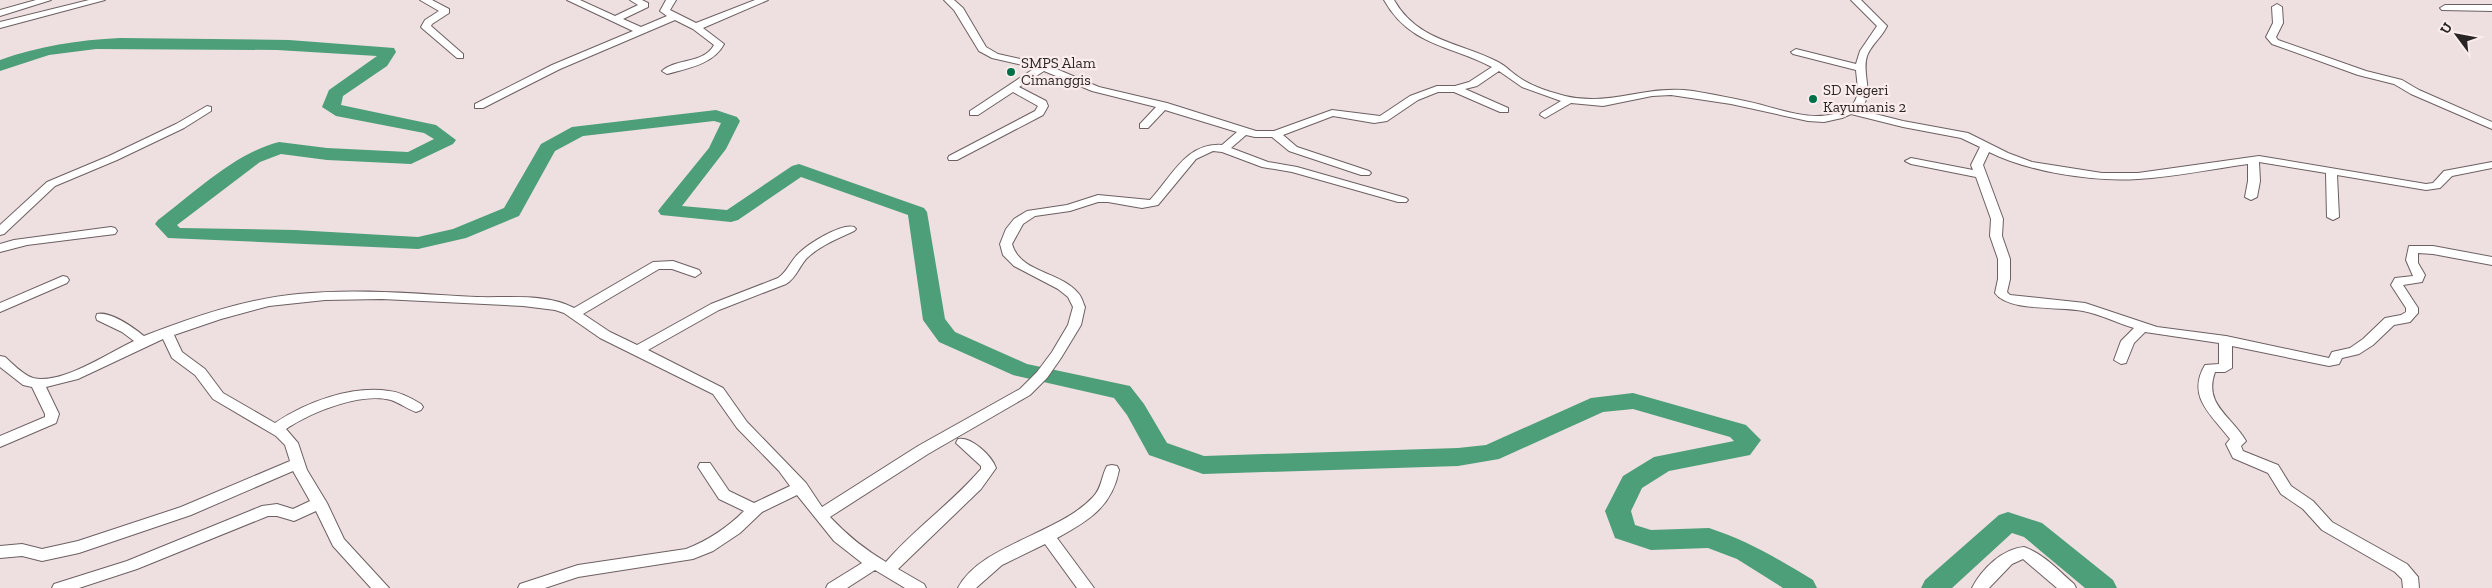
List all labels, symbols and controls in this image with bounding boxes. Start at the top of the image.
north arrow [2432,10,2482,60]
text: U [2437,20,2456,37]
place label: SMPS Alam Cimanggis [1021,54,1096,89]
marker: SMPS Alam Cimanggis [1005,66,1017,78]
place label: SD Negeri Kayumanis 2 [1823,81,1907,116]
marker: SD Negeri Kayumanis 2 [1807,93,1819,105]

